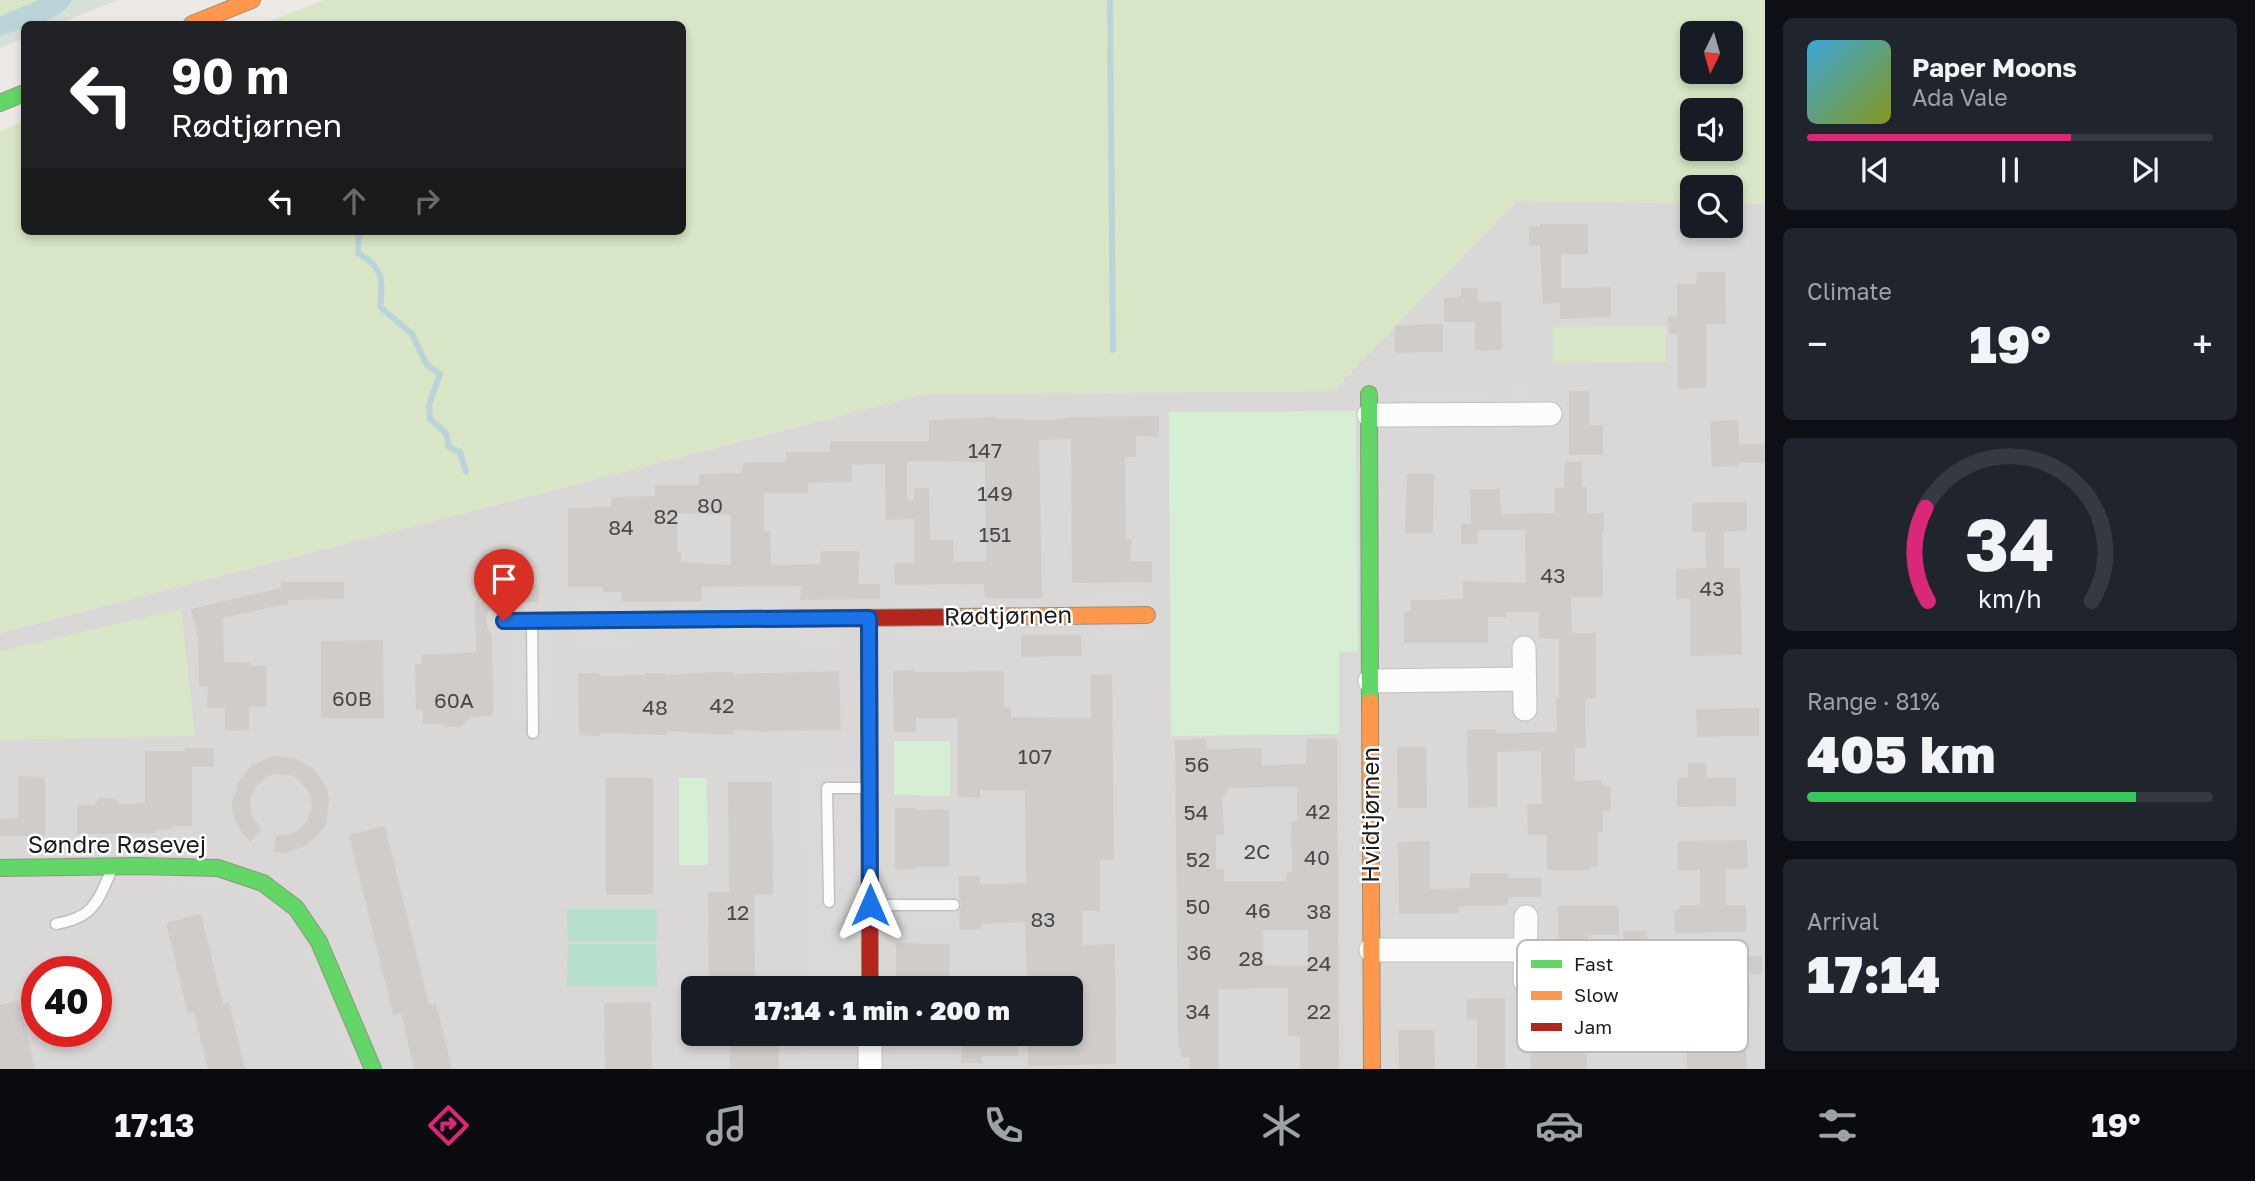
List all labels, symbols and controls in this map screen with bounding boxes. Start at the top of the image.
north arrow [1680,21,1743,84]
map controls [1680,21,1743,238]
text: 90 m [171,46,289,105]
icon: left [56,49,147,140]
text: Paper Moons [1912,52,2077,83]
text: Ada Vale [1912,83,2008,111]
button: sound [1680,98,1743,161]
text: Rødtjørnen [171,106,342,144]
icon: previous [1856,151,1894,189]
icon: pause [1991,151,2029,189]
icon: next [2126,151,2164,189]
button: search [1680,175,1743,238]
icon: left [262,182,300,220]
icon: ahead [335,182,373,220]
icon: right [408,182,446,220]
text: Climate [1807,277,1892,305]
text: 19° [1969,312,2051,374]
text: − [1807,321,1828,366]
text: + [2192,321,2213,366]
house number: 147 [968,437,1002,463]
house number: 149 [977,480,1013,506]
house number: 80 [697,492,723,518]
text: 34 [1965,500,2055,587]
house number: 82 [654,503,679,529]
house number: 84 [608,514,634,540]
house number: 151 [979,521,1011,547]
pin [474,549,534,621]
icon: arrive [485,560,523,598]
house number: 43 [1540,562,1566,588]
house number: 43 [1699,575,1725,601]
text: km/h [1978,582,2042,613]
street label: Rødtjørnen [943,599,1072,630]
house number: 60B [332,685,372,711]
house number: 60A [434,687,474,713]
text: Range · 81% [1807,687,1940,715]
house number: 42 [710,692,735,718]
house number: 48 [642,694,668,720]
text: 405 km [1807,722,1995,784]
house number: 107 [1018,743,1052,769]
street label: Hvidtjørnen [1355,747,1384,883]
house number: 56 [1185,751,1209,777]
house number: 42 [1306,798,1331,824]
house number: 54 [1184,799,1209,825]
street label: Søndre Røsevej [28,829,206,858]
house number: 2C [1244,838,1270,864]
house number: 40 [1304,844,1330,870]
house number: 52 [1186,846,1210,872]
position arrow [833,868,907,942]
house number: 50 [1185,893,1211,919]
house number: 46 [1245,897,1271,923]
house number: 38 [1306,898,1332,924]
house number: 12 [727,899,749,925]
house number: 83 [1030,906,1056,932]
text: Arrival [1807,907,1879,935]
house number: 36 [1187,939,1212,965]
legend [1517,940,1748,1052]
text: 17:14 [1807,942,1941,1004]
house number: 28 [1239,945,1264,971]
house number: 24 [1307,950,1332,976]
text: Fast [1574,952,1613,975]
speed limit sign: 40 [21,956,112,1047]
text: Slow [1574,983,1619,1006]
text: 17:14 · 1 min · 200 m [754,995,1010,1026]
house number: 34 [1185,998,1211,1024]
house number: 22 [1307,998,1331,1024]
text: Jam [1574,1015,1612,1038]
icon: directions [424,1101,473,1150]
icon: music [702,1101,751,1150]
icon: phone [979,1101,1028,1150]
icon: climate [1257,1101,1306,1150]
icon: car [1535,1101,1584,1150]
icon: filters [1813,1101,1862,1150]
text: 17:13 [114,1106,195,1144]
text: 19° [2091,1106,2140,1144]

